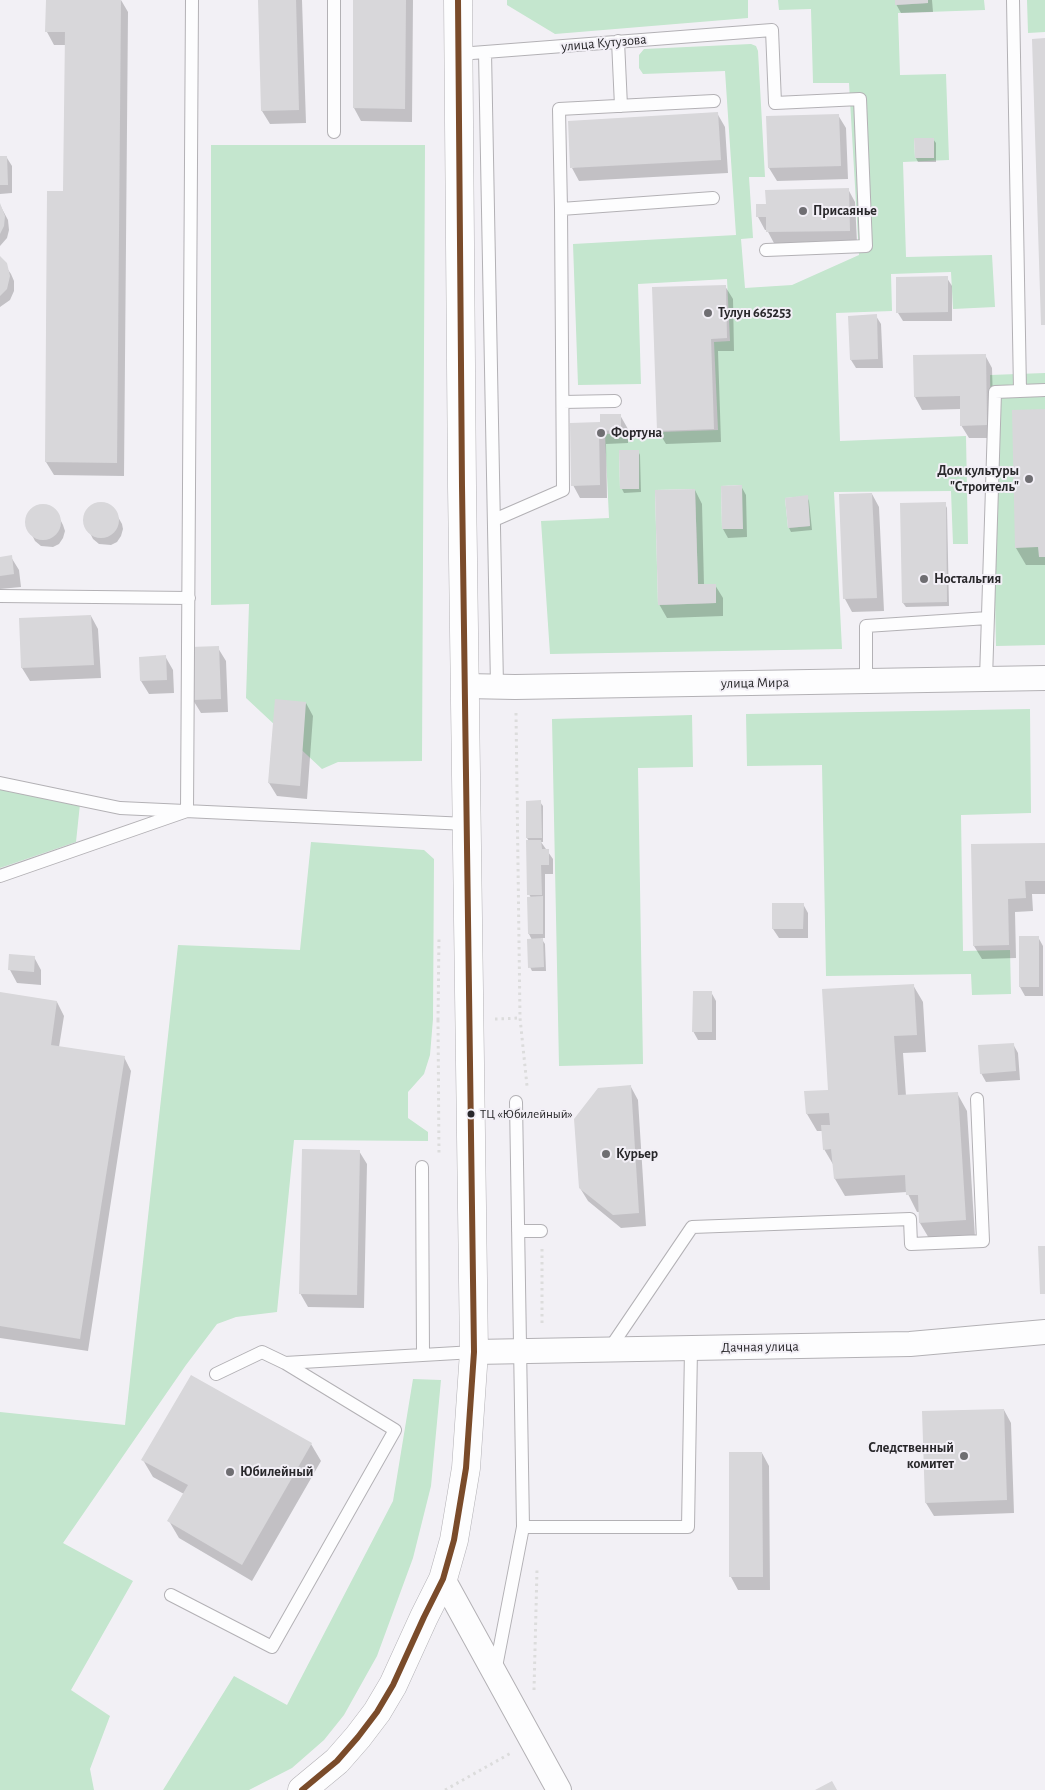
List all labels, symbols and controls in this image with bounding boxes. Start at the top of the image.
street label: улица Кутузова [561,31,647,55]
place label: Присаянье [813,203,877,219]
marker: Присаянье [797,205,809,217]
place label: Тулун 665253 [718,305,791,321]
marker: Тулун 665253 [702,307,714,319]
place label: Фортуна [611,425,662,441]
marker: Фортуна [595,427,607,439]
place label: Дом культуры "Строитель" [937,463,1019,496]
marker: Дом культуры "Строитель" [1023,473,1035,485]
place label: Ностальгия [934,571,1001,587]
marker: Ностальгия [918,573,930,585]
street label: улица Мира [721,674,789,692]
place label: ТЦ «Юбилейный» [480,1106,573,1122]
marker: ТЦ «Юбилейный» [466,1109,476,1119]
place label: Курьер [616,1146,658,1162]
marker: Курьер [600,1148,612,1160]
street label: Дачная улица [721,1338,799,1356]
place label: Следственный комитет [868,1440,954,1472]
marker: Следственный комитет [958,1450,970,1462]
place label: Юбилейный [240,1464,313,1480]
marker: Юбилейный [224,1466,236,1478]

